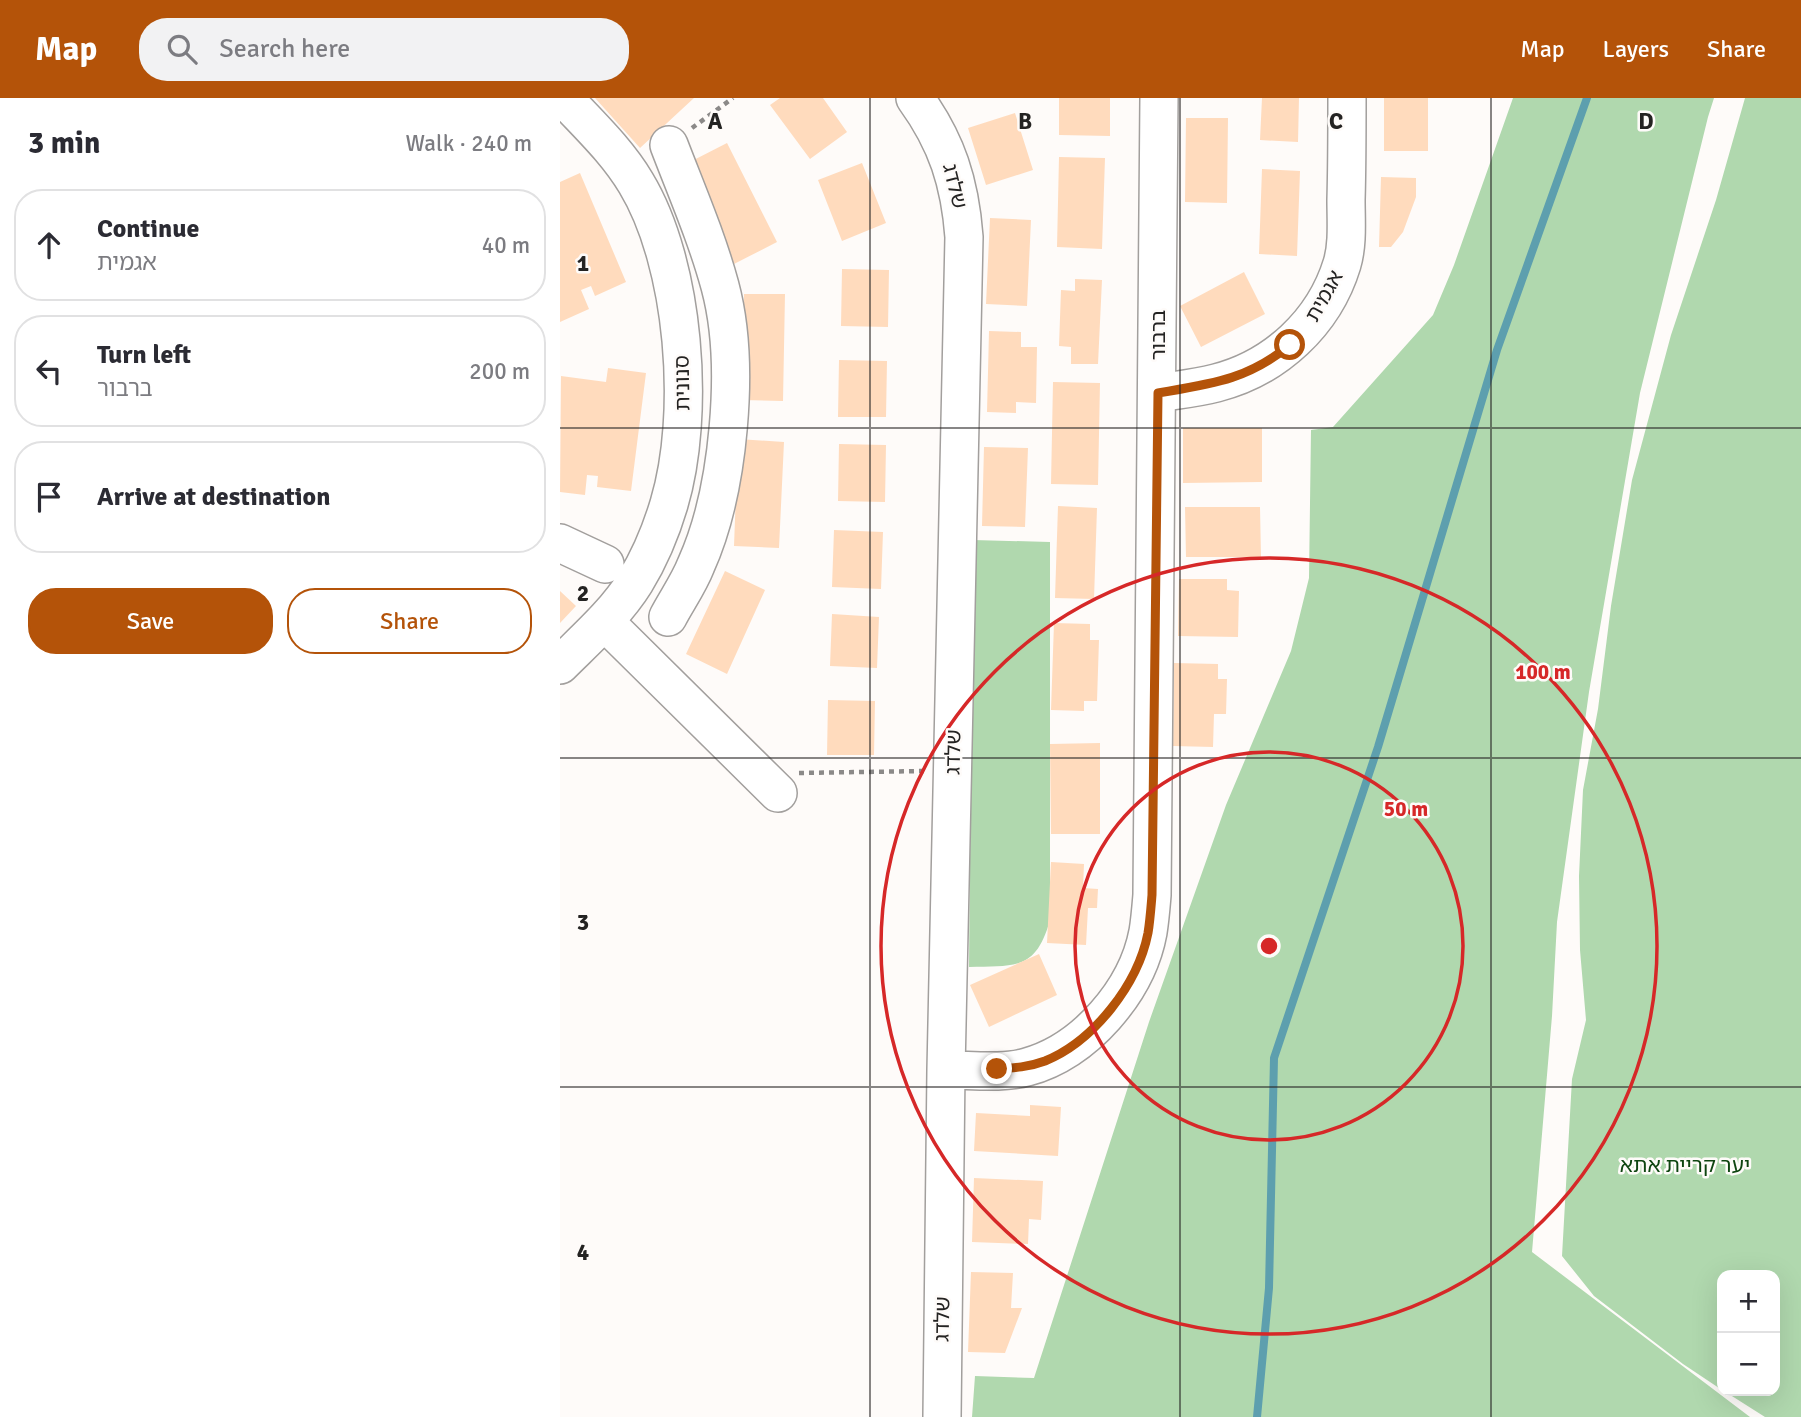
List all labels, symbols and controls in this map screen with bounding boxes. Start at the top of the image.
search box [139,18,629,81]
text: Map [35,29,97,70]
icon: search [163,30,201,68]
text: Search here [219,33,350,65]
text: Map [1520,34,1565,64]
text: Layers [1603,34,1669,64]
text: Share [1707,34,1766,64]
text: A [708,107,723,136]
text: B [1018,107,1032,136]
text: C [1329,107,1343,136]
text: D [1638,107,1654,136]
text: 3 min [28,125,100,162]
text: Walk · 240 m [406,129,532,158]
street label: שלדג [937,161,973,211]
text: Continue [97,213,199,245]
icon: ahead [30,226,68,264]
text: 40 m [482,231,530,260]
text: אגמית [97,248,157,277]
text: 1 [577,249,589,278]
street label: אגמית [1299,266,1349,326]
street label: ברבור [1145,310,1171,360]
route start [1274,329,1305,360]
text: Turn left [97,339,191,371]
icon: left [30,352,68,390]
street label: סנונית [669,355,695,411]
text: 200 m [469,357,530,386]
text: ברבור [97,374,153,403]
icon: arrive [30,478,68,516]
text: Arrive at destination [97,481,330,513]
text: 2 [577,579,589,608]
button: Save [28,588,273,654]
button: Share [287,588,532,654]
text: 100 m [1515,659,1571,685]
street label: שלדג [940,729,966,775]
text: 50 m [1384,796,1428,822]
text: 3 [577,908,589,937]
centre of rings [1257,934,1281,958]
route end [981,1053,1012,1084]
park label: יער קריית אתא [1620,1152,1750,1178]
text: 4 [577,1238,589,1267]
map controls [1717,1270,1780,1396]
button: + [1717,1270,1780,1333]
street label: שלדג [929,1296,955,1342]
button: − [1717,1333,1780,1396]

